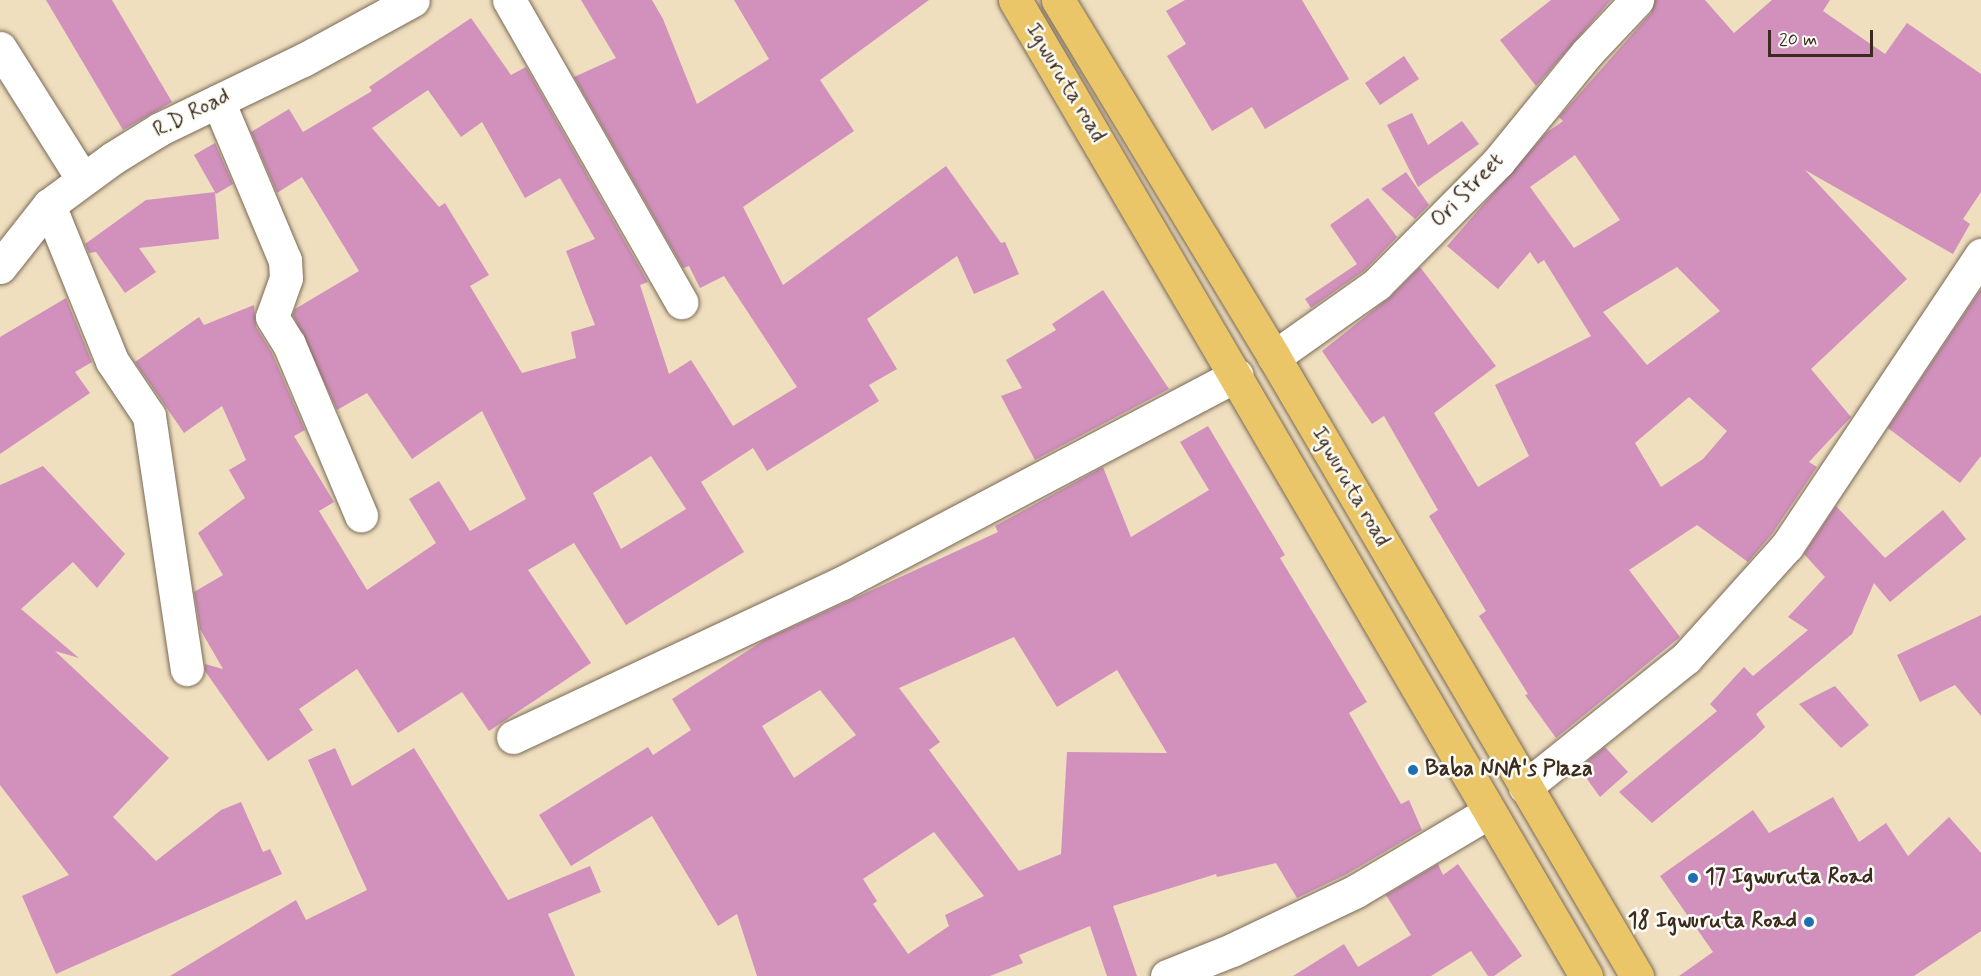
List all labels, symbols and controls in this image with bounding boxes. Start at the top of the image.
scale bar [1771,18,1876,56]
street label: Igwuruta road [1019,19,1111,147]
text: 20 m [1779,28,1817,52]
street label: R.D Road [149,84,235,144]
street label: Ori Street [1425,147,1511,235]
street label: Igwuruta road [1305,422,1395,552]
place label: Baba NNA's Plaza [1425,757,1596,783]
marker: Baba NNA's Plaza [1406,763,1420,777]
place label: 17 Igwuruta Road [1705,865,1871,891]
marker: 17 Igwuruta Road [1686,871,1700,885]
place label: 18 Igwuruta Road [1630,909,1797,935]
marker: 18 Igwuruta Road [1802,915,1816,929]

